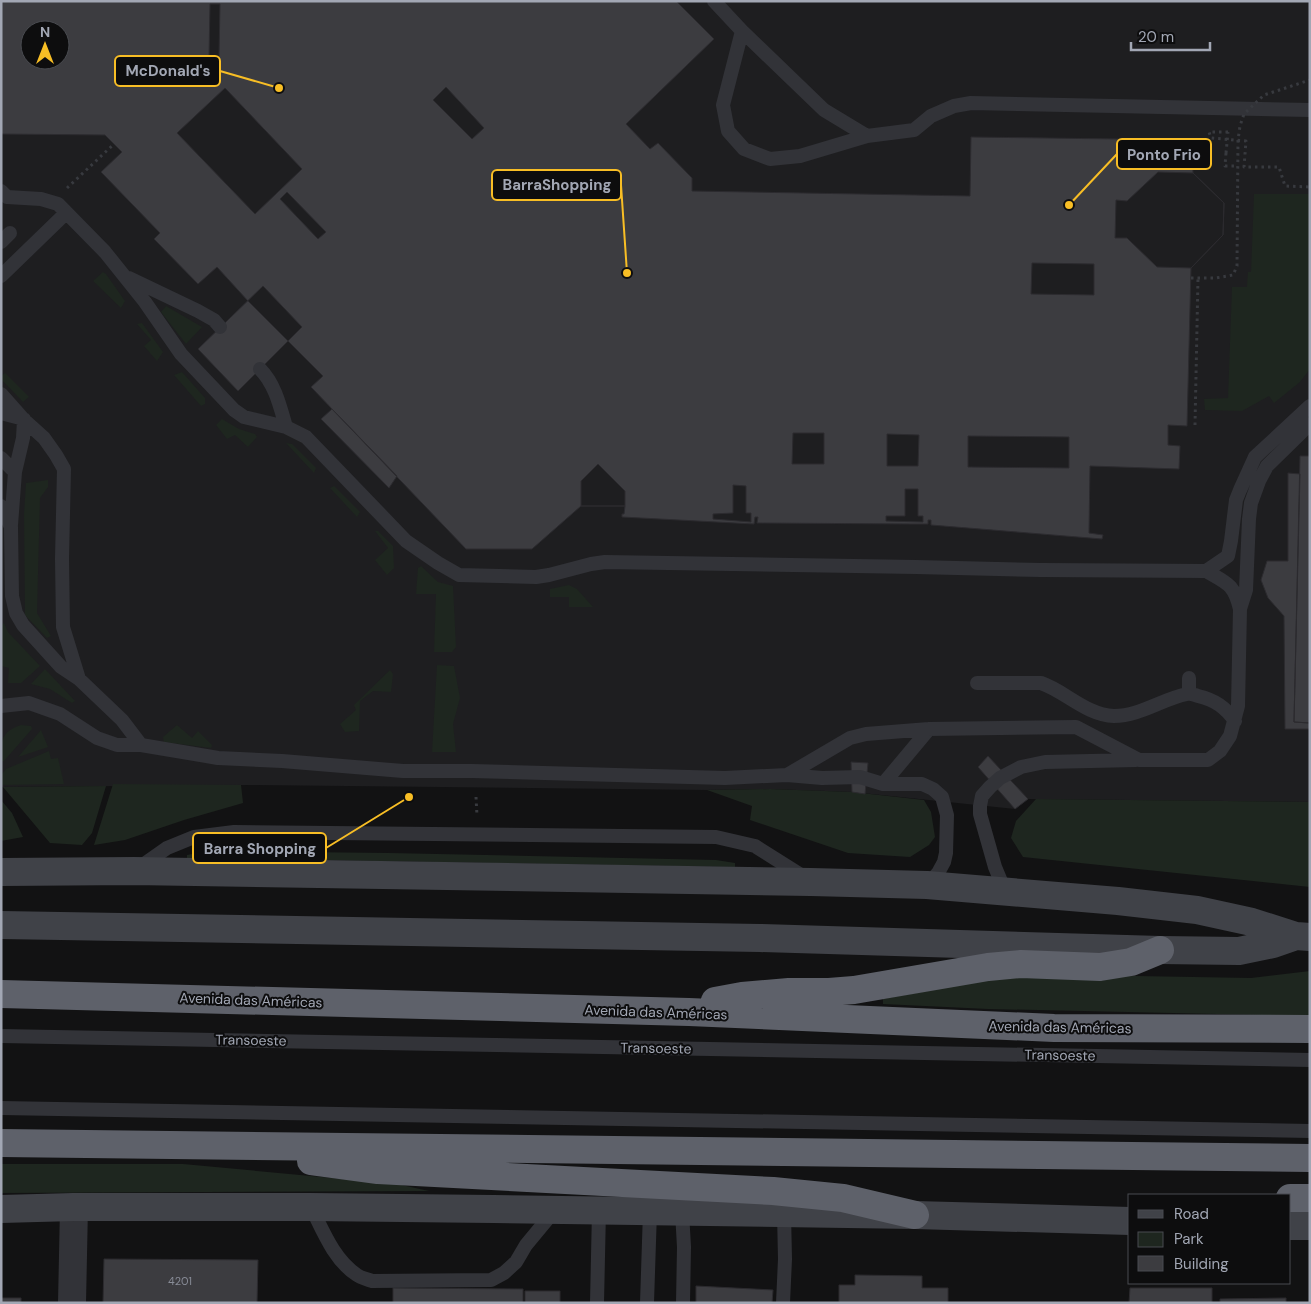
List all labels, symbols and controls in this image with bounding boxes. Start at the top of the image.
north arrow [20,20,70,70]
scale bar [1131,20,1210,52]
text: N [40,23,50,41]
text: 20 m [1138,27,1174,47]
callout: McDonald's [115,56,220,86]
text: McDonald's [126,61,210,81]
callout: Ponto Frio [1117,139,1211,169]
text: Ponto Frio [1127,145,1201,165]
callout: BarraShopping [492,170,621,200]
text: BarraShopping [503,175,611,195]
callout: Barra Shopping [193,833,326,863]
text: Barra Shopping [204,839,316,859]
street label: Avenida das Américas [179,989,323,1011]
street label: Avenida das Américas [584,1001,728,1023]
street label: Avenida das Américas [988,1017,1132,1037]
street label: Transoeste [215,1030,287,1050]
street label: Transoeste [620,1038,692,1058]
street label: Transoeste [1024,1045,1096,1065]
legend [1128,1194,1291,1284]
text: Road [1174,1204,1209,1224]
text: Park [1174,1229,1204,1249]
text: Building [1174,1254,1229,1274]
house number: 4201 [168,1274,192,1288]

